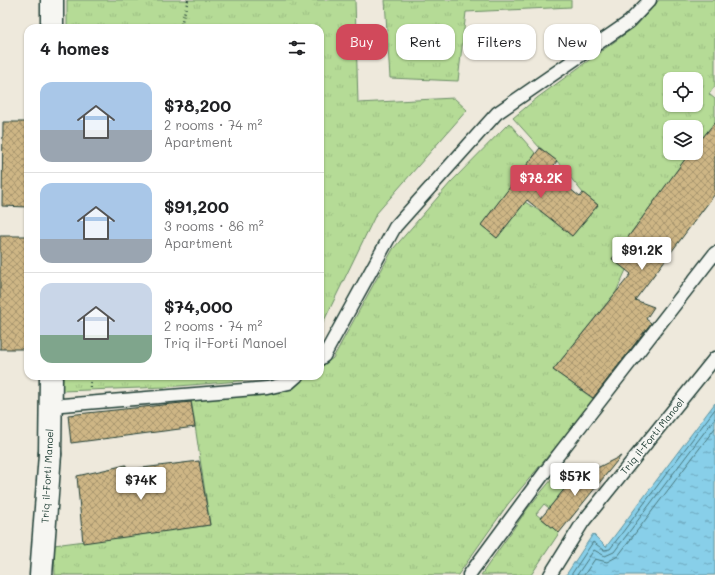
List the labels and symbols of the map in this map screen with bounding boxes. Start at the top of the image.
pin: $78.2K [508,165,574,199]
pin: $91.2K [609,237,675,271]
street label: Triq il-Forti Manoel [617,395,687,477]
street label: Triq il-Forti Manoel [38,428,56,524]
pin: $57K [551,463,599,497]
pin: $74K [117,467,165,501]

